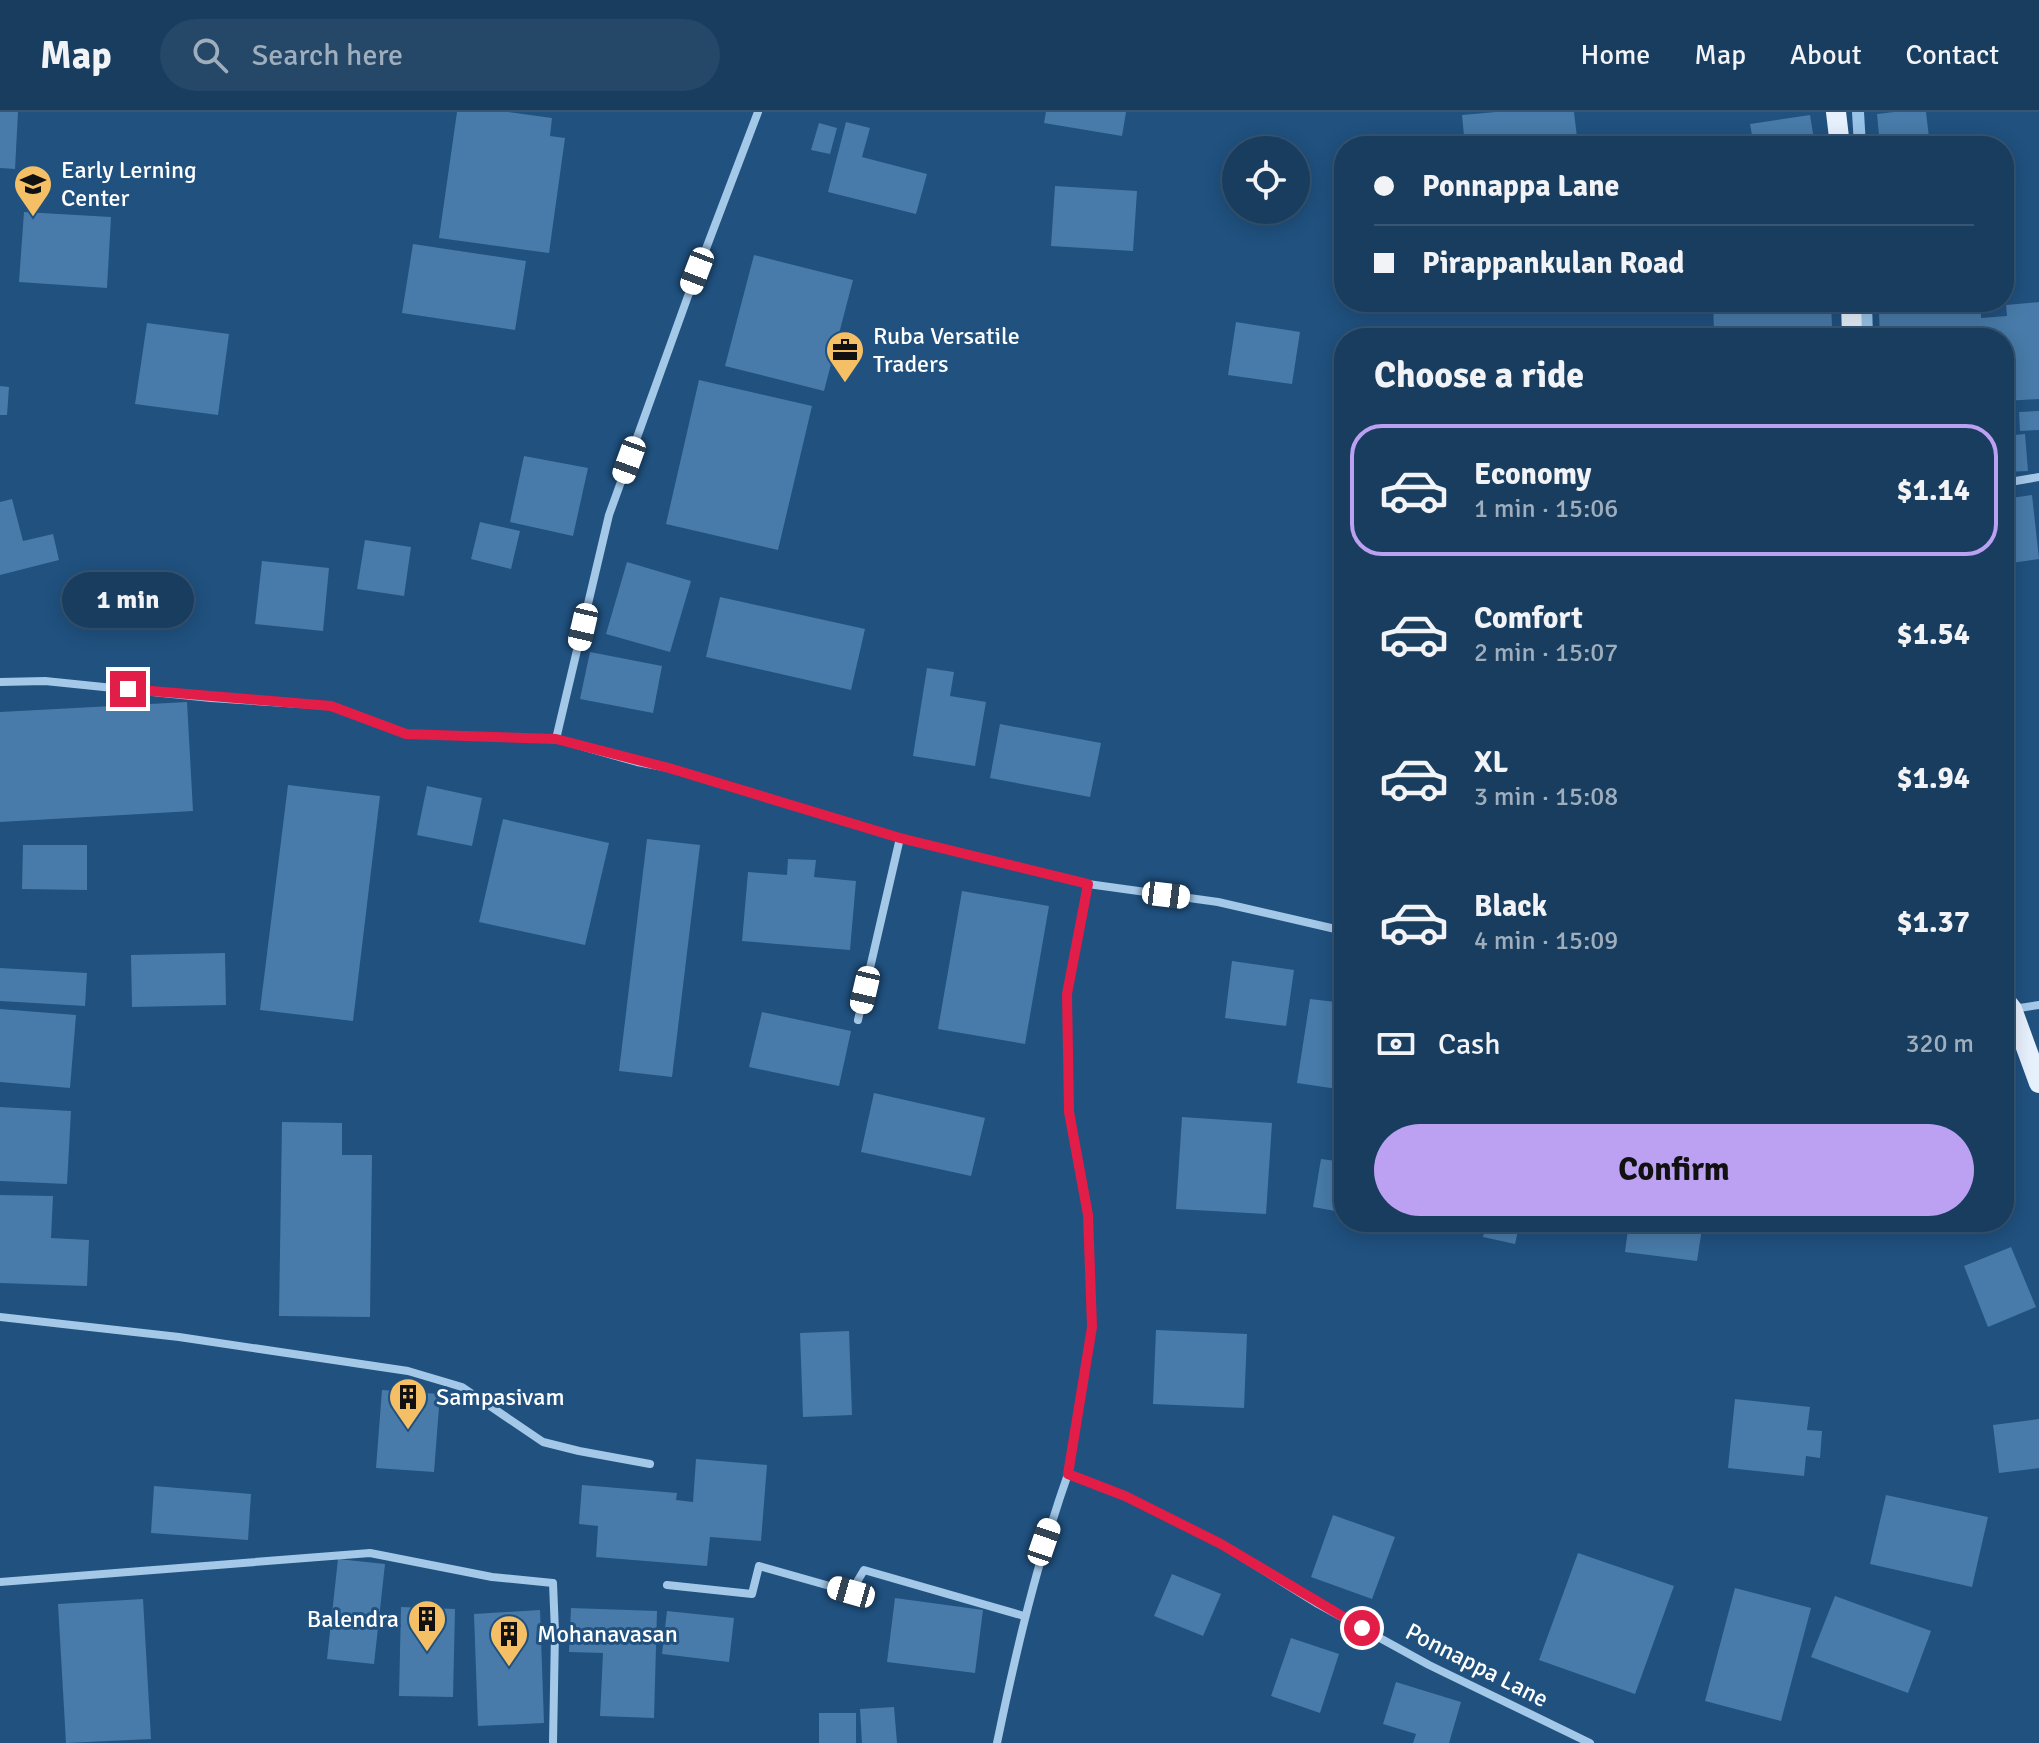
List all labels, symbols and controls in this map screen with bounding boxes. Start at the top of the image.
search box [160,19,720,91]
text: Map [40,32,112,79]
icon: search [188,33,232,77]
text: Search here [252,37,403,74]
text: Home [1581,38,1650,72]
text: Map [1694,38,1746,72]
text: About [1790,38,1862,72]
text: Contact [1906,38,1999,72]
map controls [1222,136,1310,224]
button: locate [1222,136,1310,224]
place label: Early Lerning Center [61,155,197,213]
school or university icon: Early Lerning Center [12,163,54,218]
text: Ponnappa Lane [1422,168,1620,205]
car [677,244,717,298]
text: Pirappankulan Road [1422,245,1684,282]
place label: Ruba Versatile Traders [873,321,1020,379]
office icon: Ruba Versatile Traders [824,329,866,384]
text: Choose a ride [1374,353,1584,398]
car [610,433,648,487]
icon: car [1378,454,1450,526]
text: Economy [1474,456,1591,493]
text: $1.14 [1897,472,1970,509]
text: 1 min · 15:06 [1474,493,1618,525]
callout: 1 min [62,573,194,629]
text: 1 min [97,584,159,616]
icon: car [1378,598,1450,670]
text: Comfort [1474,600,1583,637]
car [566,601,600,653]
text: $1.54 [1897,616,1970,653]
text: 2 min · 15:07 [1474,637,1618,669]
route end [110,671,146,707]
icon: car [1378,742,1450,814]
text: XL [1474,744,1508,781]
text: $1.94 [1897,760,1970,797]
text: 3 min · 15:08 [1474,781,1618,813]
car [1141,880,1191,910]
icon: car [1378,886,1450,958]
text: Black [1474,888,1547,925]
text: $1.37 [1897,904,1970,941]
text: 4 min · 15:09 [1474,925,1618,957]
car [848,964,882,1016]
icon: cash [1374,1022,1418,1066]
text: Cash [1438,1026,1501,1063]
text: 320 m [1905,1028,1974,1060]
button: Confirm [1374,1124,1974,1216]
building icon: Sampasivam [387,1376,429,1431]
place label: Sampasivam [436,1382,565,1412]
car [1025,1515,1063,1569]
car [825,1574,877,1610]
building icon: Balendra [406,1598,448,1653]
place label: Balendra [307,1604,399,1634]
route start [1344,1610,1380,1646]
building icon: Mohanavasan [488,1613,530,1668]
street label: Ponnappa Lane [1401,1616,1553,1714]
place label: Mohanavasan [537,1619,678,1649]

